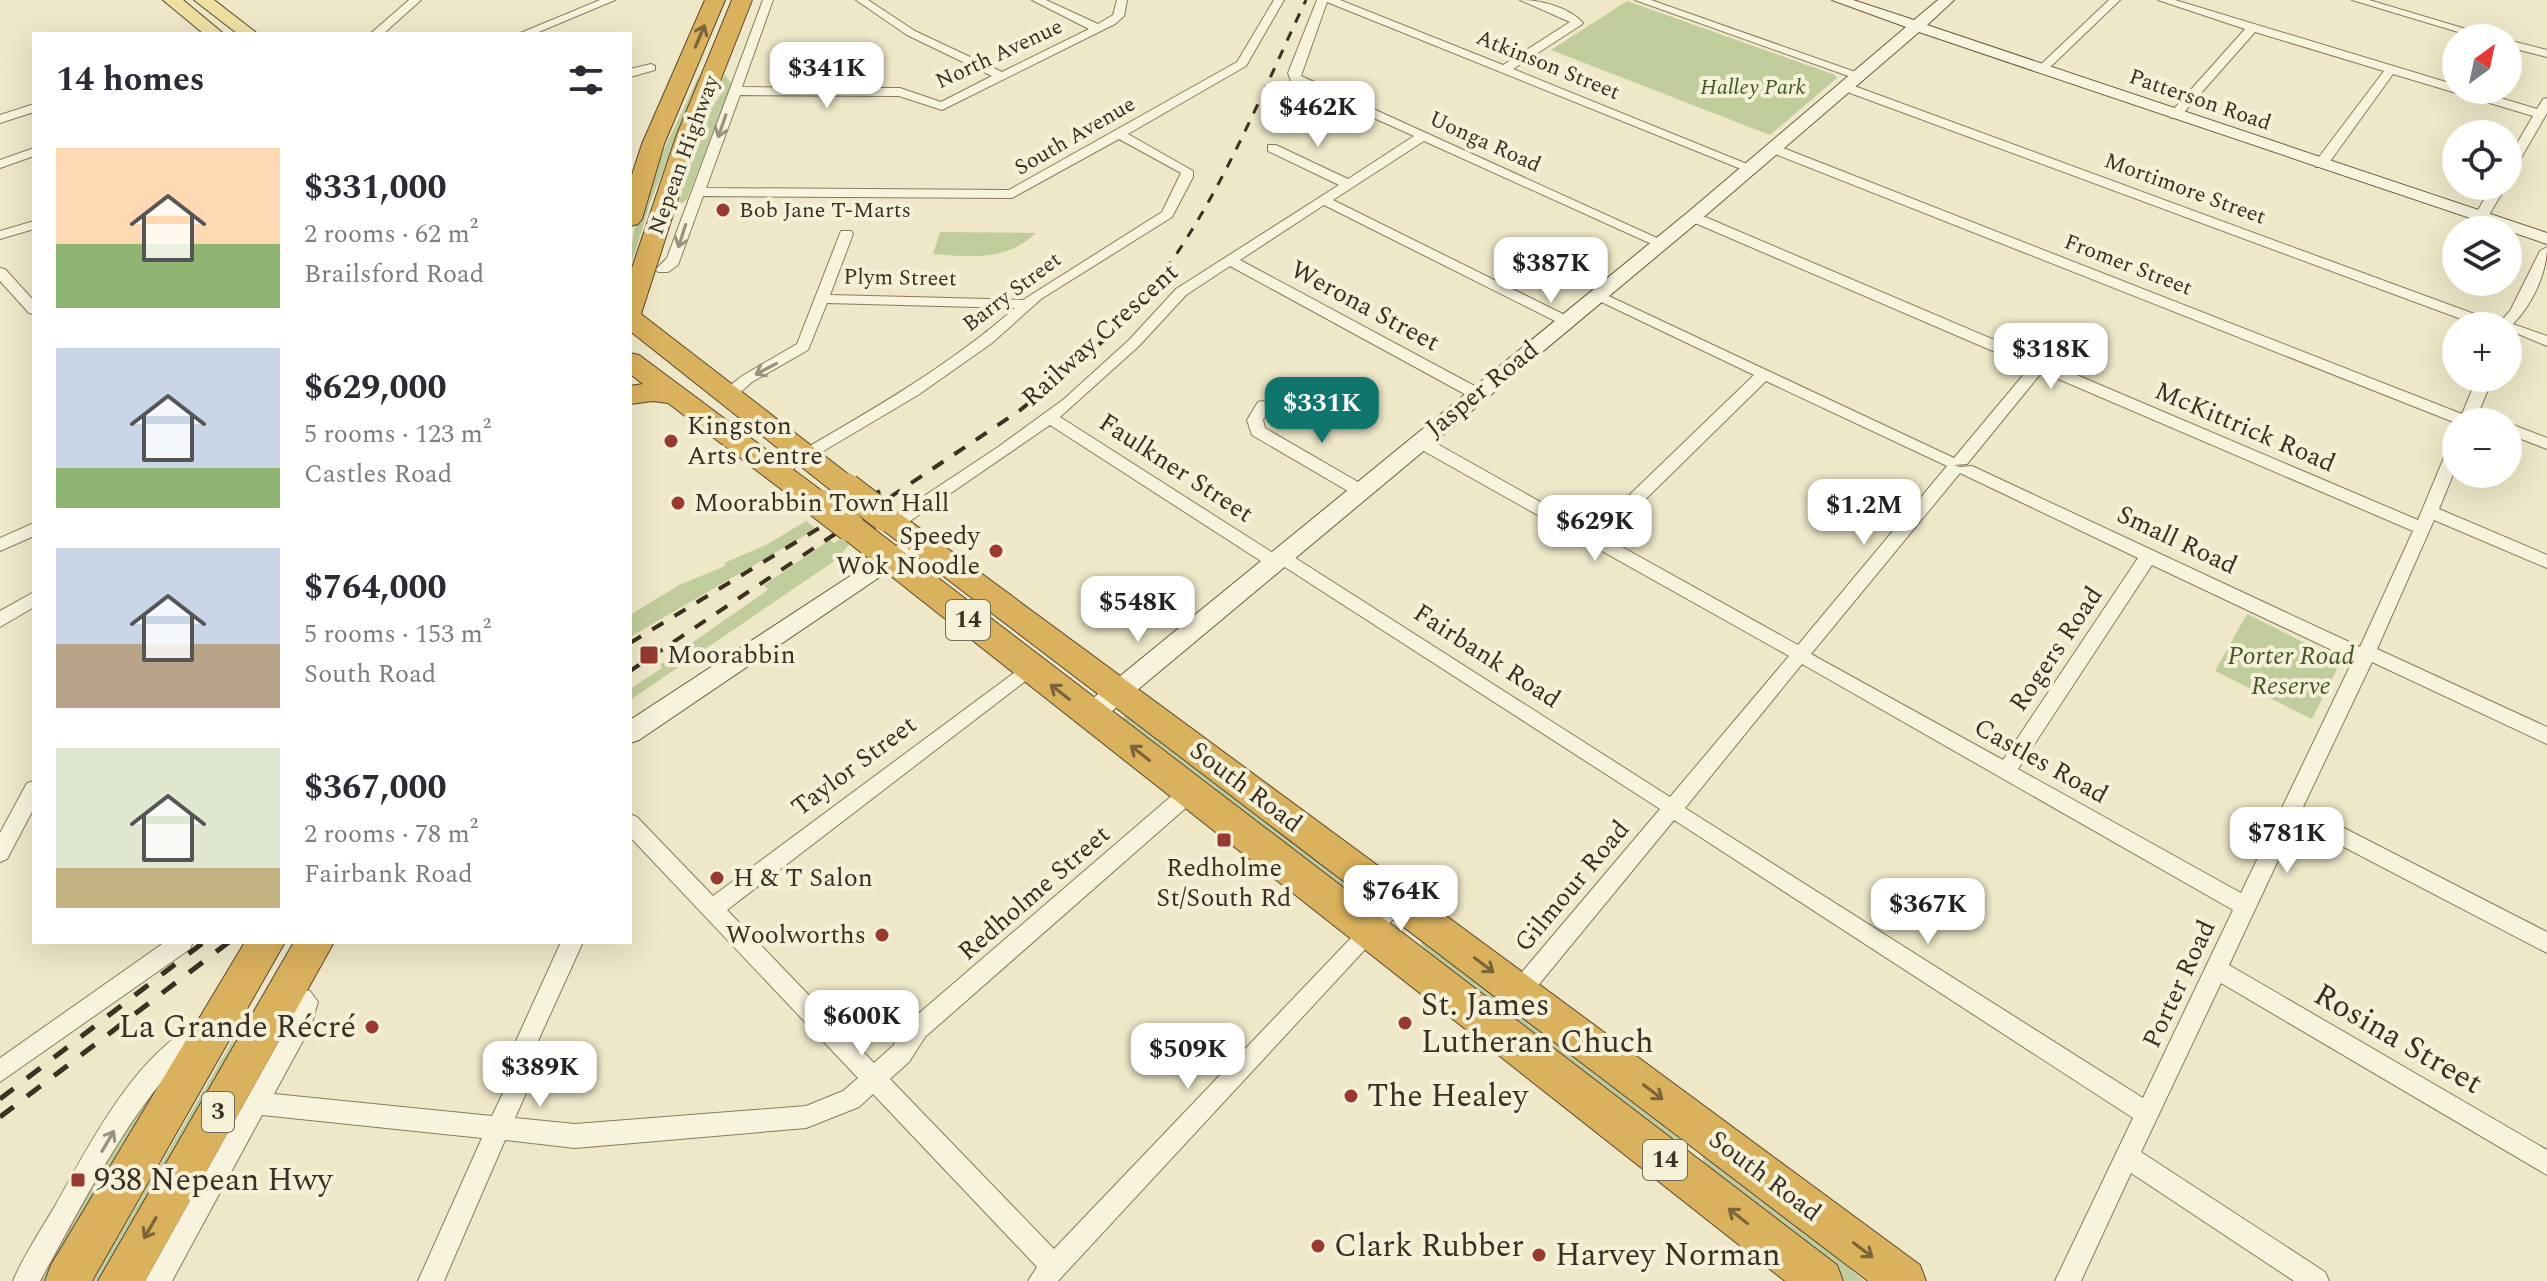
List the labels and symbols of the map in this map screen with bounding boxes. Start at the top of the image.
street label: North Avenue [930,10,1068,98]
street label: Atkinson Street [1471,21,1625,109]
one-way arrow [693,24,708,48]
north arrow [2442,24,2522,104]
pin: $341K [771,42,883,110]
street label: Patterson Road [2124,60,2276,140]
street label: Nepean Highway [640,69,729,239]
park label: Halley Park [1700,71,1806,104]
pin: $462K [1262,81,1374,149]
street label: South Avenue [1008,88,1142,184]
street label: Uonga Road [1424,103,1546,181]
one-way arrow [713,113,728,138]
street label: Mortimore Street [2100,144,2271,234]
place label: Bob Jane T-Marts [739,194,911,227]
marker: Bob Jane T-Marts [714,201,732,219]
one-way arrow [673,224,688,249]
street label: Fromer Street [2059,225,2197,305]
pin: $387K [1495,237,1607,305]
street label: Barry Street [956,244,1069,340]
street label: Werona Street [1283,250,1447,362]
street label: Railway Crescent [1012,253,1188,417]
street label: Plym Street [843,261,957,295]
pin: $318K [1995,323,2107,391]
street label: Jasper Road [1416,331,1548,447]
one-way arrow [755,361,778,377]
street label: McKittrick Road [2148,371,2342,483]
pin: $331K [1266,377,1378,445]
street label: Faulkner Street [1091,403,1261,533]
place label: Kingston Arts Centre [687,406,823,476]
marker: Kingston Arts Centre [662,432,680,450]
pin: $1.2M [1808,479,1920,547]
place label: Moorabbin Town Hall [694,483,949,523]
marker: Moorabbin Town Hall [669,494,687,512]
pin: $629K [1539,495,1651,563]
street label: Small Road [2110,495,2244,585]
place label: Speedy Wok Noodle [836,516,982,586]
marker: Speedy Wok Noodle [987,542,1005,560]
pin: $548K [1082,576,1194,644]
street label: Rogers Road [1999,578,2113,720]
street label: Fairbank Road [1405,593,1569,719]
road number: 14 [946,600,990,640]
place label: Moorabbin [667,635,796,675]
park label: Porter Road Reserve [2227,636,2355,706]
marker: Moorabbin [638,644,660,666]
one-way arrow [1050,683,1071,700]
street label: Taylor Street [783,705,925,827]
street label: Castles Road [1966,708,2116,814]
street label: South Road [1181,731,1311,843]
one-way arrow [1130,745,1151,762]
pin: $781K [2231,807,2343,875]
street label: Gilmour Road [1505,811,1639,961]
street label: Redholme Street [949,815,1119,971]
marker: Redholme St/South Rd [1215,831,1233,849]
place label: Redholme St/South Rd [1156,848,1292,918]
place label: H & T Salon [733,858,873,898]
pin: $764K [1345,865,1457,933]
marker: H & T Salon [708,869,726,887]
pin: $367K [1872,878,1984,946]
street label: Porter Road [2132,913,2226,1055]
place label: Woolworths [726,915,866,955]
marker: Woolworths [873,926,891,944]
one-way arrow [1472,957,1494,974]
street label: Rosina Street [2304,971,2492,1107]
place label: St. James Lutheran Chuch [1421,981,1654,1067]
pin: $600K [806,990,918,1058]
place label: La Grande Récré [119,1003,356,1052]
marker: St. James Lutheran Chuch [1396,1014,1414,1032]
marker: La Grande Récré [363,1018,381,1036]
pin: $509K [1132,1023,1244,1091]
pin: $389K [484,1041,596,1109]
place label: The Healey [1367,1072,1530,1121]
one-way arrow [1642,1084,1663,1101]
marker: The Healey [1342,1087,1360,1105]
road number: 3 [202,1092,234,1132]
street label: South Road [1700,1120,1830,1232]
one-way arrow [100,1130,116,1153]
road number: 14 [1643,1140,1687,1180]
place label: 938 Nepean Hwy [94,1156,334,1205]
marker: 938 Nepean Hwy [69,1171,87,1189]
one-way arrow [1728,1207,1749,1225]
one-way arrow [142,1216,158,1239]
place label: Clark Rubber [1334,1222,1524,1271]
place label: Harvey Norman [1555,1231,1781,1280]
marker: Clark Rubber [1309,1237,1327,1255]
one-way arrow [1852,1241,1873,1258]
marker: Harvey Norman [1530,1246,1548,1264]

